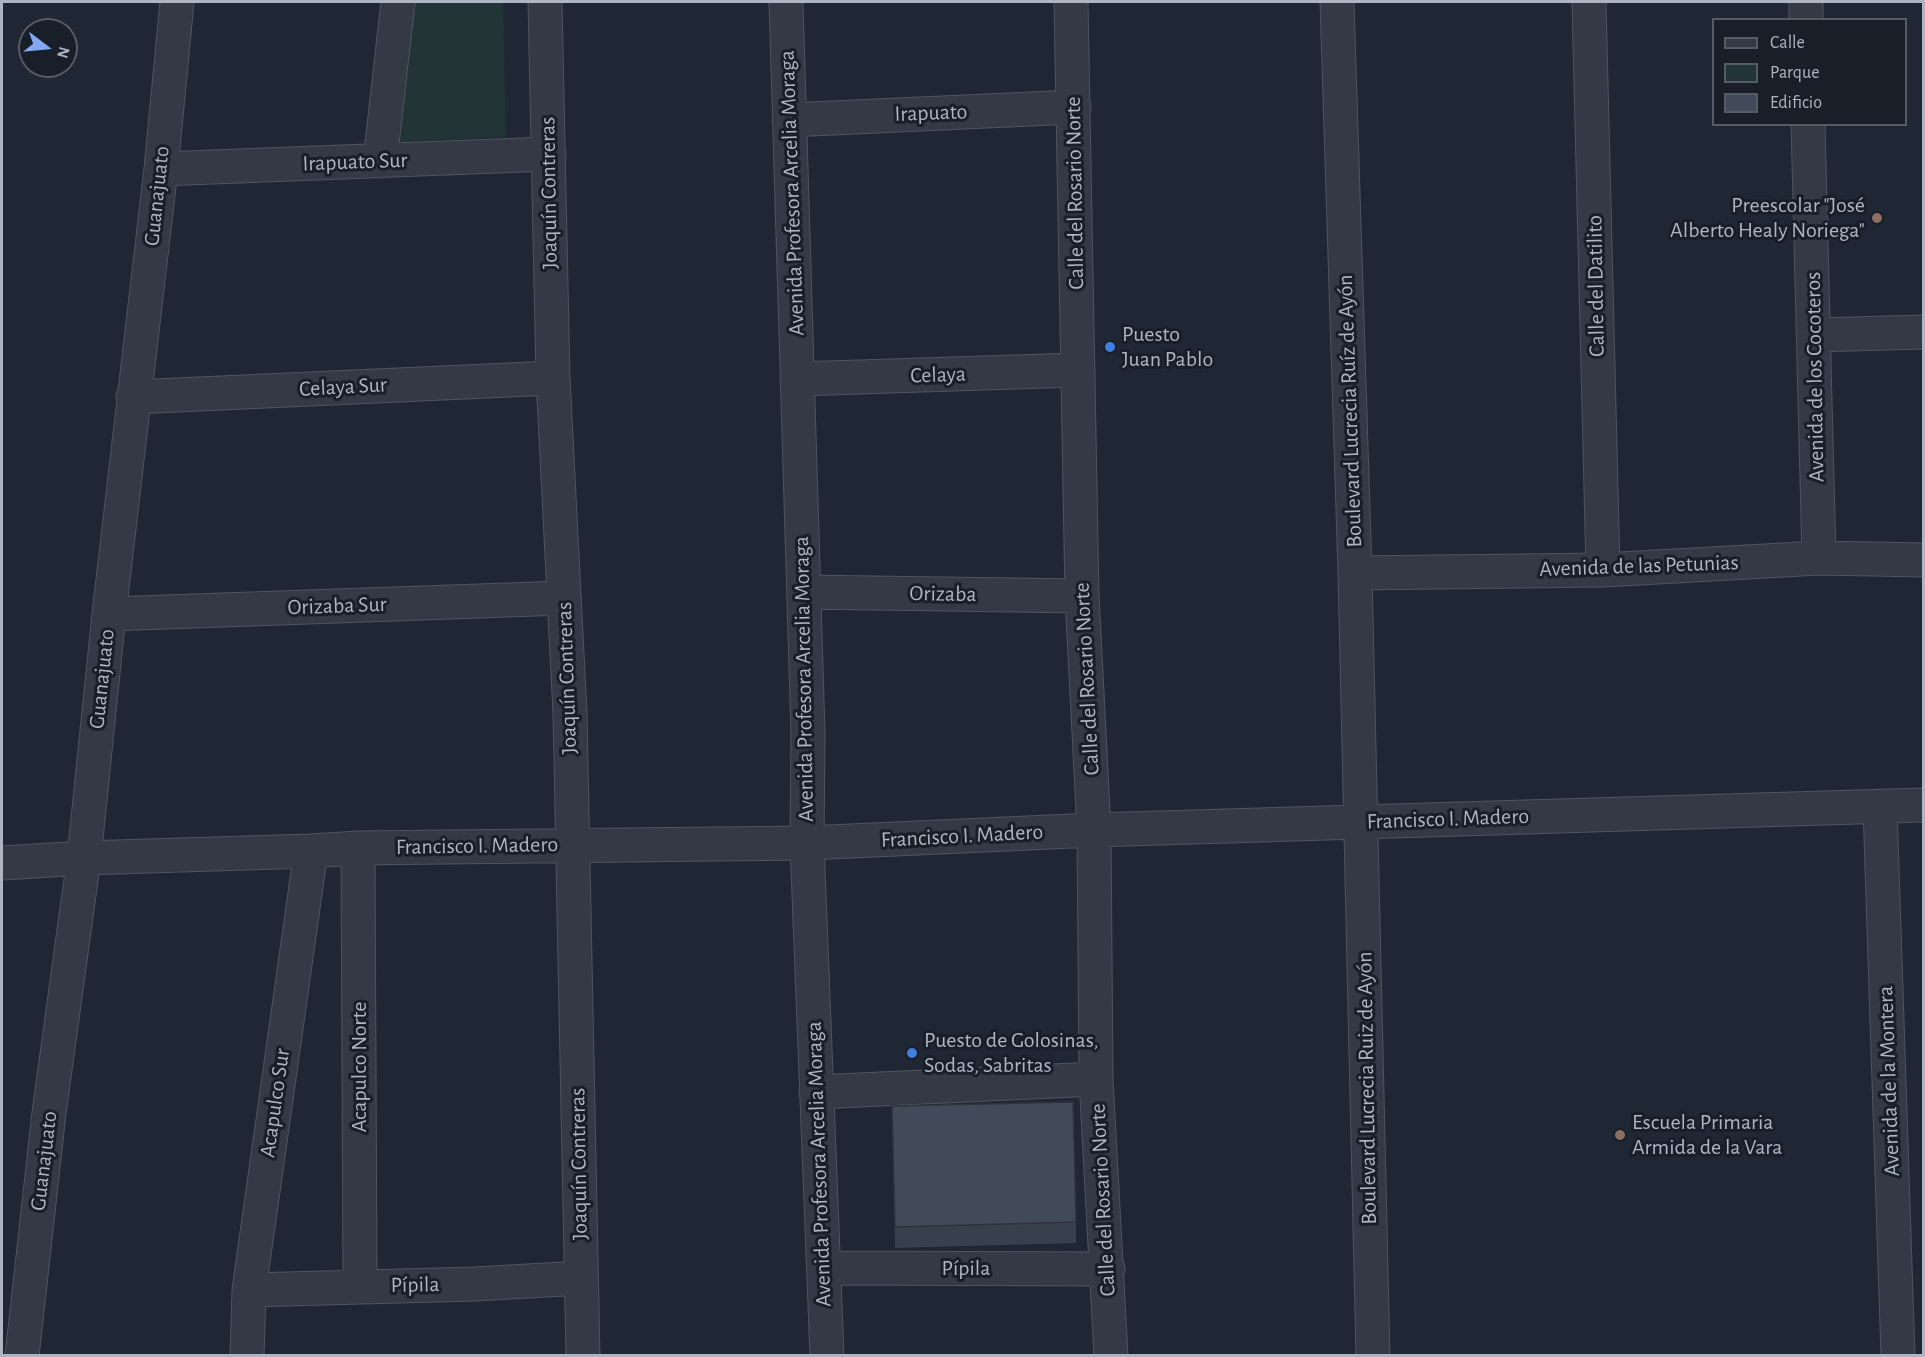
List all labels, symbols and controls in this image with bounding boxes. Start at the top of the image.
north arrow [18,18,78,78]
legend [1712,18,1907,126]
text: Calle [1770,34,1805,52]
text: N [54,45,73,60]
street label: Avenida Profesora Arcelia Moraga [774,50,810,336]
text: Parque [1770,64,1819,82]
text: Edificio [1770,94,1822,112]
street label: Calle del Rosario Norte [1060,96,1090,290]
street label: Irapuato [894,99,968,127]
street label: Joaquín Contreras [534,117,564,269]
street label: Guanajuato [139,145,175,247]
street label: Irapuato Sur [302,147,408,177]
place label: Preescolar "José Alberto Healy Noriega" [1670,192,1865,243]
marker: Preescolar "José Alberto Healy Noriega" [1870,211,1884,225]
street label: Calle del Datilito [1582,215,1610,357]
street label: Avenida de los Cocoteros [1800,272,1830,482]
street label: Boulevard Lucrecia Ruíz de Ayón [1332,274,1368,548]
place label: Puesto Juan Pablo [1122,321,1213,372]
marker: Puesto Juan Pablo [1103,340,1117,354]
street label: Celaya [910,361,966,389]
street label: Celaya Sur [298,372,388,402]
street label: Avenida Profesora Arcelia Moraga [788,536,820,822]
street label: Avenida de las Petunias [1539,549,1739,583]
street label: Orizaba [909,580,977,608]
street label: Calle del Rosario Norte [1069,582,1105,776]
street label: Orizaba Sur [287,591,387,621]
street label: Joaquín Contreras [551,601,583,755]
street label: Guanajuato [84,628,120,730]
street label: Francisco I. Madero [1366,803,1530,835]
street label: Francisco I. Madero [880,819,1044,853]
street label: Francisco I. Madero [396,831,558,861]
street label: Boulevard Lucrecia Ruiz de Ayón [1351,951,1383,1225]
street label: Avenida de la Montera [1872,985,1906,1177]
street label: Acapulco Norte [346,1002,372,1132]
street label: Avenida Profesora Arcelia Moraga [801,1021,837,1307]
place label: Puesto de Golosinas, Sodas, Sabritas [924,1027,1099,1078]
marker: Puesto de Golosinas, Sodas, Sabritas [905,1046,919,1060]
street label: Acapulco Sur [254,1047,296,1159]
street label: Joaquín Contreras [564,1088,594,1240]
street label: Calle del Rosario Norte [1085,1103,1121,1297]
place label: Escuela Primaria Armida de la Vara [1632,1109,1782,1160]
street label: Guanajuato [25,1110,63,1212]
marker: Escuela Primaria Armida de la Vara [1613,1128,1627,1142]
street label: Pípila [942,1255,990,1281]
street label: Pípila [390,1271,440,1299]

